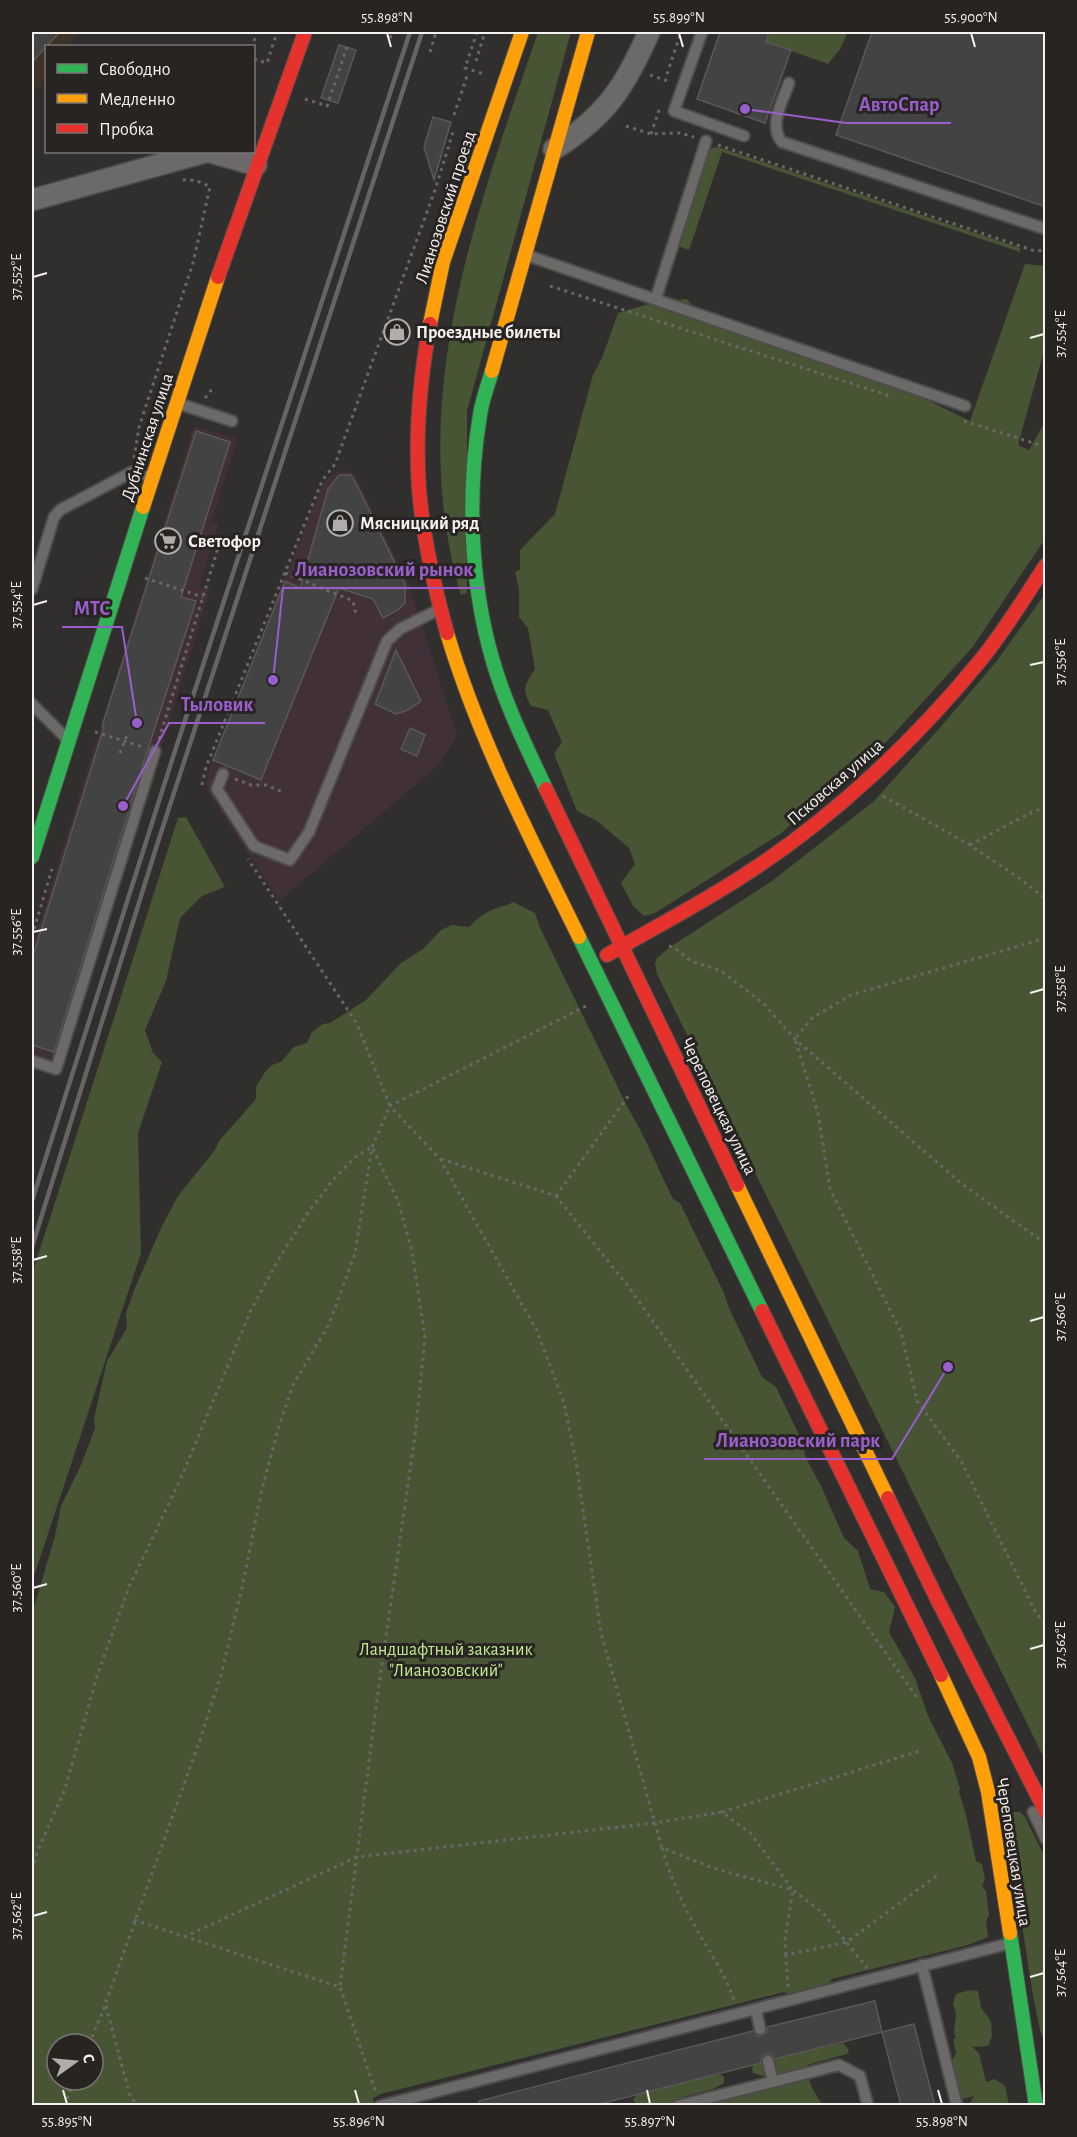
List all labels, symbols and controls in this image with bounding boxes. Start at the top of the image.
text: 55.898°N [361,10,413,25]
text: 55.899°N [653,10,705,25]
text: 55.900°N [944,10,998,25]
legend [45,45,255,153]
text: Свободно [99,60,171,79]
callout: АвтоСпар [846,85,951,123]
text: Медленно [99,91,175,109]
text: АвтоСпар [859,95,939,115]
text: Пробка [99,120,154,139]
street label: Лианозовский проезд [413,129,479,286]
text: 37.552°E [9,254,24,300]
text: 37.554°E [1053,310,1068,358]
shop icon: Проездные билеты [382,317,412,347]
place label: Проездные билеты [416,324,561,342]
street label: Дубнинская улица [118,371,177,504]
shop icon: Мясницкий ряд [325,508,355,538]
place label: Мясницкий ряд [360,515,479,533]
supermarket icon: Светофор [153,526,183,556]
place label: Светофор [188,533,261,551]
callout: Лианозовский рынок [283,550,485,588]
text: Лианозовский рынок [295,560,473,580]
text: 37.554°E [9,581,24,629]
callout: МТС [62,589,122,627]
text: МТС [74,599,110,619]
text: 37.556°E [1053,638,1068,686]
callout: Тыловик [169,685,265,723]
text: Тыловик [181,695,253,715]
street label: Псковская улица [784,736,887,829]
text: 37.556°E [9,908,24,956]
text: 37.558°E [1053,965,1068,1013]
street label: Череповецкая улица [677,1035,759,1178]
text: 37.558°E [9,1236,24,1284]
text: 37.560°E [1053,1293,1068,1341]
callout: Лианозовский парк [704,1421,892,1459]
text: Лианозовский парк [716,1431,880,1451]
text: 37.560°E [9,1564,24,1612]
text: 37.562°E [1053,1621,1068,1669]
park label: Ландшафтный заказник "Лианозовский" [359,1641,533,1680]
street label: Череповецкая улица [992,1777,1034,1928]
text: 37.562°E [9,1892,24,1940]
text: 37.564°E [1053,1949,1068,1997]
north arrow [45,2032,105,2092]
text: С [80,2052,97,2065]
text: 55.895°N [41,2114,93,2129]
text: 55.896°N [333,2114,385,2129]
text: 55.897°N [624,2114,676,2129]
text: 55.898°N [916,2114,968,2129]

